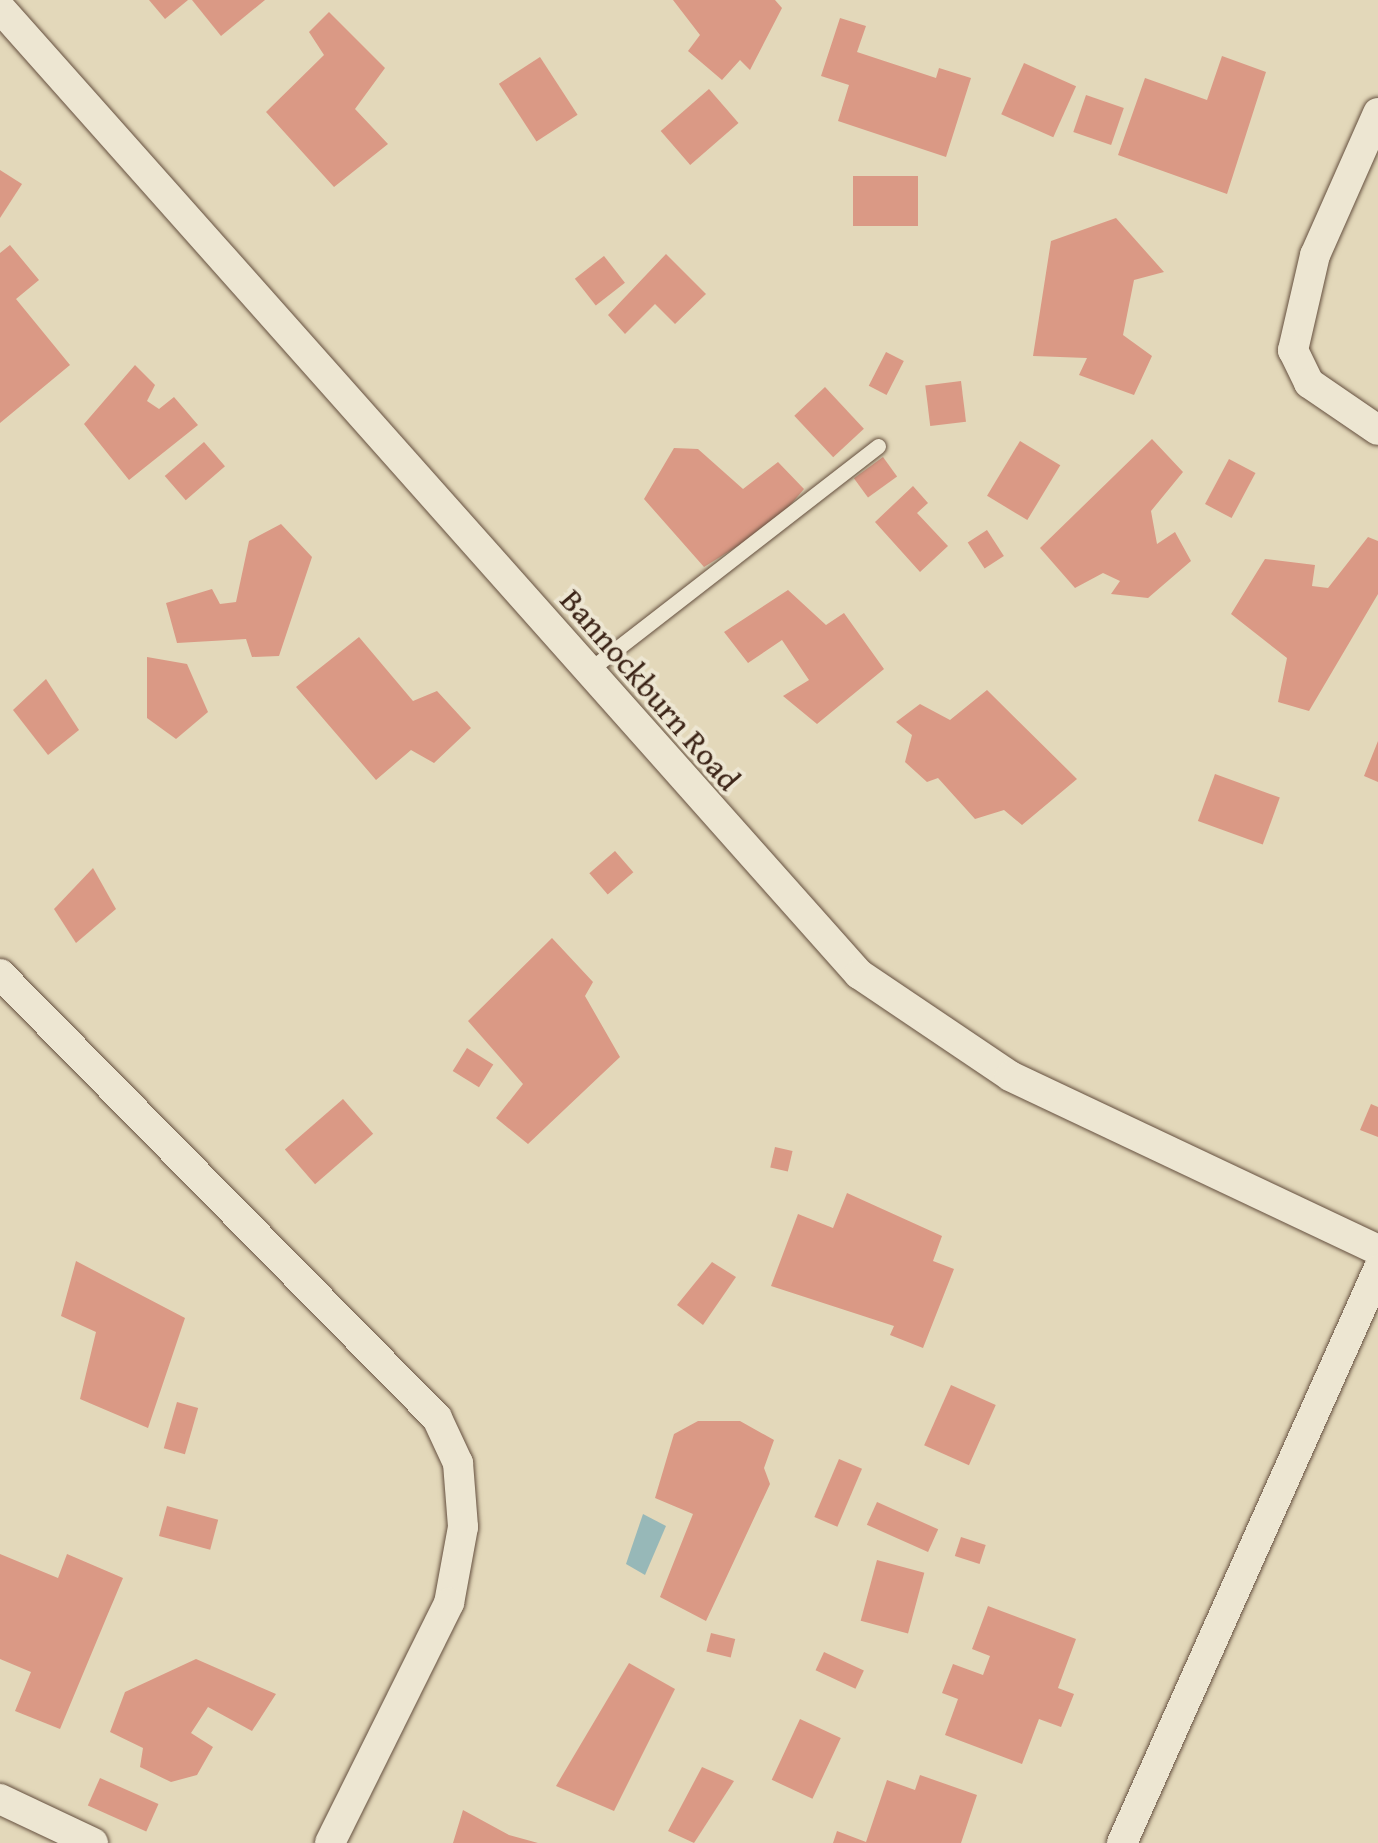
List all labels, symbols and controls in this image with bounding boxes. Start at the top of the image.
street label: Bannockburn Road [552,581,748,799]

